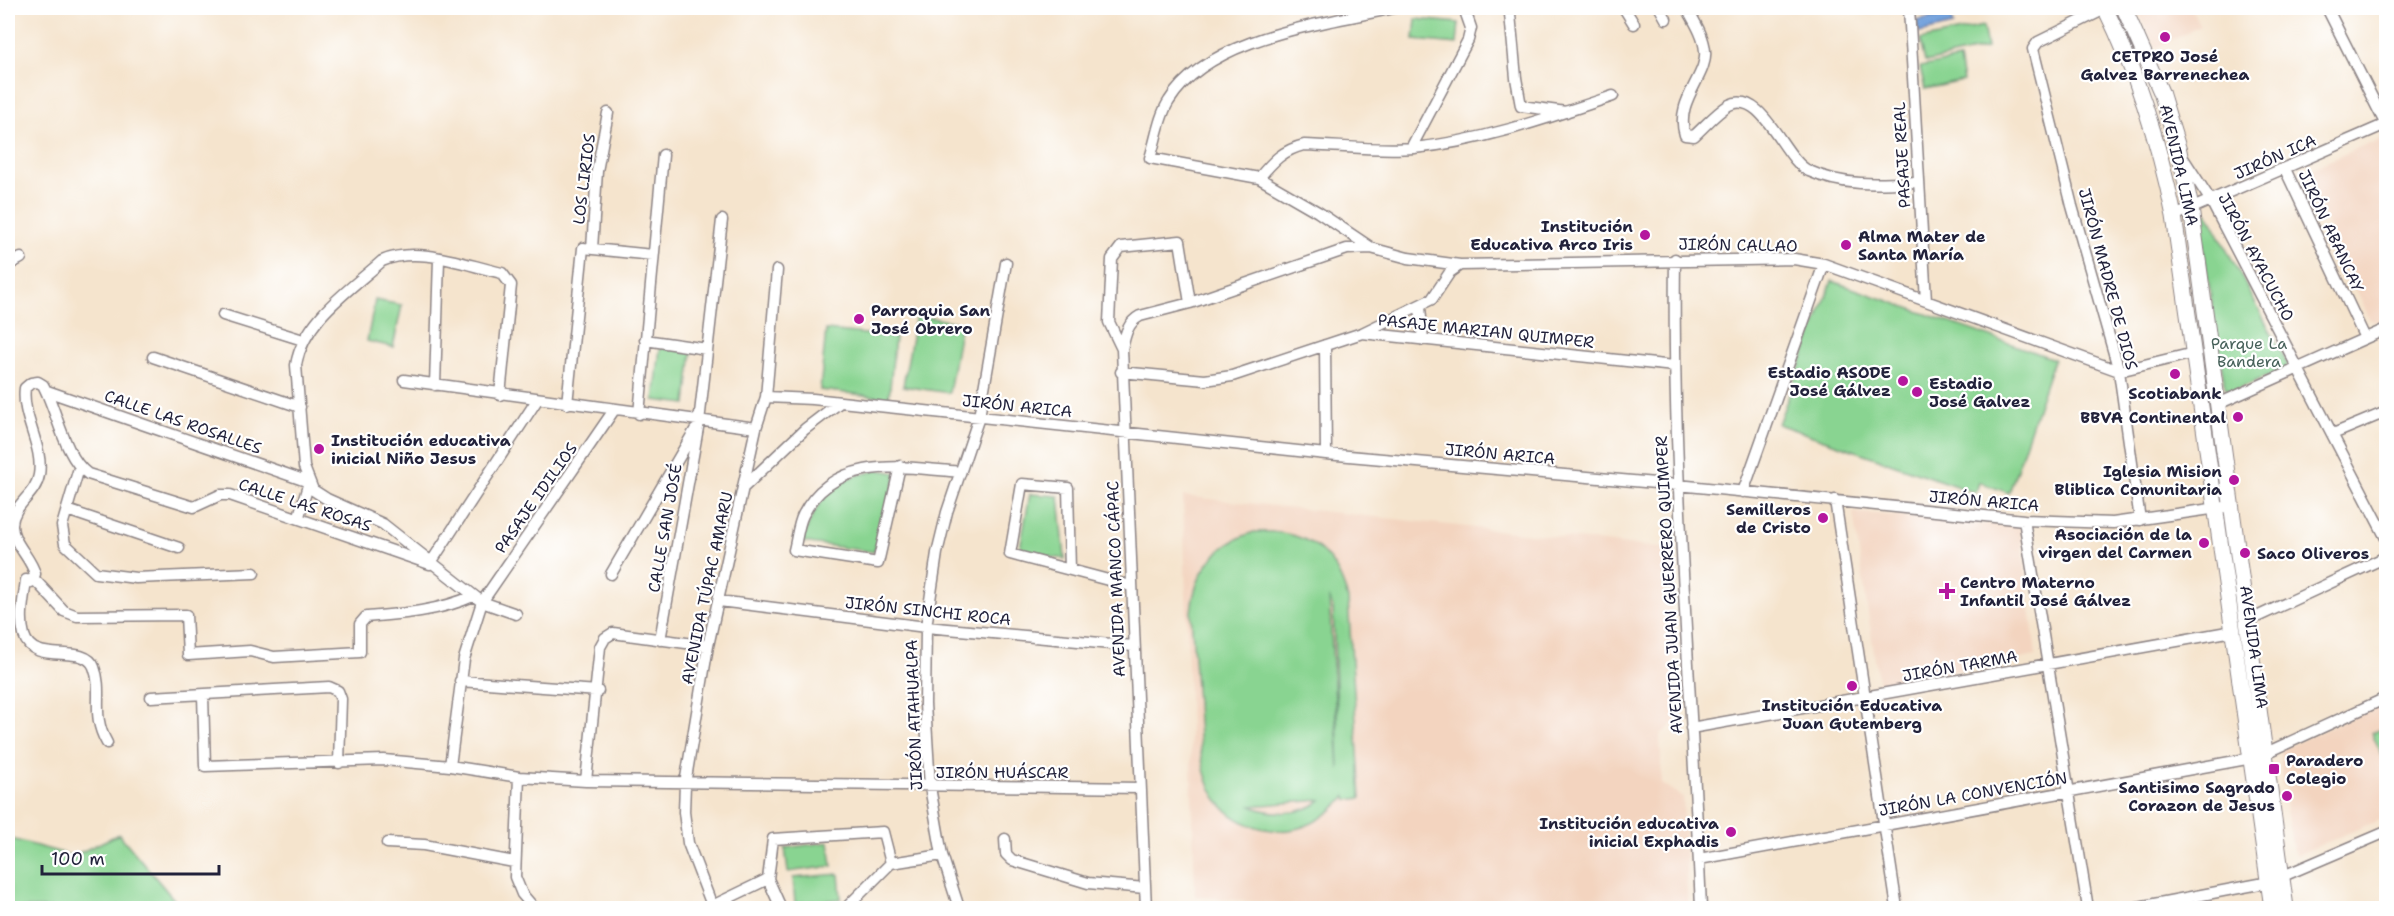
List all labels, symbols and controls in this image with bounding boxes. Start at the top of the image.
marker: CETPRO José Galvez Barrenechea [2158,30,2172,44]
place label: CETPRO José Galvez Barrenechea [2080,46,2250,85]
street label: PASAJE REAL [1889,101,1915,209]
street label: AVENIDA LIMA [2155,102,2203,228]
street label: JIRÓN ICA [2231,130,2319,184]
street label: LOS LIRIOS [568,132,600,226]
street label: JIRÓN ABANCAY [2293,166,2369,296]
street label: JIRÓN MADRE DE DIOS [2074,186,2142,372]
street label: JIRÓN AYACUCHO [2213,189,2299,325]
place label: Institución Educativa Arco Iris [1470,216,1633,255]
place label: Alma Mater de Santa María [1858,226,1986,265]
marker: Institución Educativa Arco Iris [1638,228,1652,242]
street label: JIRÓN CALLAO [1678,233,1798,257]
marker: Alma Mater de Santa María [1839,238,1853,252]
place label: Parroquia San José Obrero [871,300,990,339]
street label: PASAJE MARIAN QUIMPER [1377,309,1595,353]
marker: Parroquia San José Obrero [852,312,866,326]
park label: Parque La Bandera [2211,333,2287,372]
place label: Estadio ASODE José Gálvez [1767,362,1891,401]
marker: Scotiabank [2168,367,2182,381]
place label: Estadio José Galvez [1929,373,2030,412]
marker: Estadio ASODE José Gálvez [1896,374,1910,388]
place label: Scotiabank [2128,383,2222,404]
street label: CALLE LAS ROSALLES [102,385,264,459]
marker: Estadio José Galvez [1910,385,1924,399]
street label: JIRÓN ARICA [961,390,1073,422]
place label: BBVA Continental [2080,407,2226,428]
marker: BBVA Continental [2231,410,2245,424]
place label: Institución educativa inicial Niño Jesus [331,430,511,469]
street label: AVENIDA JUAN GUERRERO QUIMPER [1651,435,1687,735]
street label: PASAJE IDILIOS [490,438,582,557]
street label: JIRÓN ARICA [1444,439,1556,469]
marker: Institución educativa inicial Niño Jesus [312,442,326,456]
place label: Iglesia Mision Bliblica Comunitaria [2054,461,2222,500]
street label: CALLE SAN JOSÉ [643,462,687,594]
marker: Iglesia Mision Bliblica Comunitaria [2227,473,2241,487]
street label: CALLE LAS ROSAS [236,474,374,536]
street label: AVENIDA MANCO CÁPAC [1102,480,1130,678]
street label: JIRÓN ARICA [1928,486,2040,516]
street label: AVENIDA TÚPAC AMARU [676,490,738,686]
place label: Semilleros de Cristo [1726,499,1811,538]
marker: Semilleros de Cristo [1816,511,1830,525]
place label: Asociación de la virgen del Carmen [2038,524,2192,563]
marker: Asociación de la virgen del Carmen [2197,536,2211,550]
place label: Saco Oliveros [2257,543,2369,564]
marker: Saco Oliveros [2238,546,2252,560]
place label: Centro Materno Infantil José Gálvez [1960,572,2131,611]
marker: Centro Materno Infantil José Gálvez [1938,582,1956,600]
street label: AVENIDA LIMA [2235,584,2273,710]
street label: JIRÓN SINCHI ROCA [844,592,1012,630]
street label: JIRÓN ATAHUALPA [901,639,927,791]
street label: JIRÓN TARMA [1901,646,2019,686]
marker: Institución Educativa Juan Gutemberg [1845,679,1859,693]
place label: Institución Educativa Juan Gutemberg [1762,695,1942,734]
place label: Paradero Colegio [2286,750,2363,789]
street label: JIRÓN HUÁSCAR [936,762,1068,783]
marker: Paradero Colegio [2267,762,2281,776]
street label: JIRÓN LA CONVENCIÓN [1877,767,2069,821]
place label: Santisimo Sagrado Corazon de Jesus [2119,777,2275,816]
marker: Santisimo Sagrado Corazon de Jesus [2280,789,2294,803]
place label: Institución educativa inicial Exphadis [1539,813,1719,852]
marker: Institución educativa inicial Exphadis [1724,825,1738,839]
scale bar [42,838,219,876]
text: 100 m [51,847,105,871]

